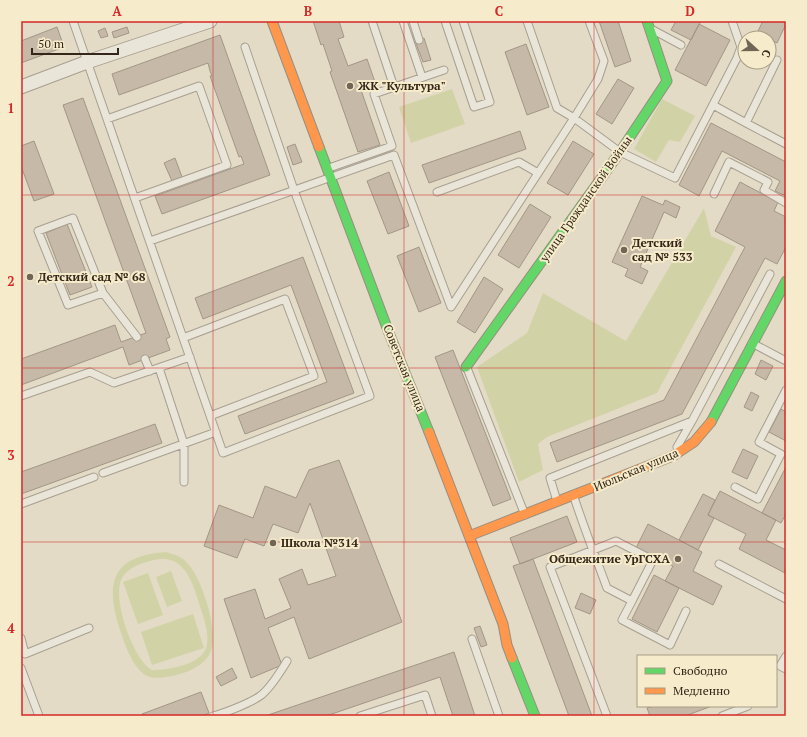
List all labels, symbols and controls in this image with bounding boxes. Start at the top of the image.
text: A [112,2,122,20]
text: B [304,2,312,20]
text: C [495,2,503,20]
text: D [685,2,695,20]
scale bar [32,30,118,56]
north arrow [737,30,777,70]
text: 50 m [38,36,65,51]
text: С [759,48,774,59]
place label: ЖК "Культура" [358,78,446,93]
marker: ЖК "Культура" [345,81,355,91]
text: 1 [7,99,15,117]
street label: улица Гражданской Войны [536,133,635,265]
place label: Детский сад № 533 [632,235,693,264]
marker: Детский сад № 533 [619,245,629,255]
place label: Детский сад № 68 [38,269,146,284]
text: 2 [7,272,15,290]
marker: Детский сад № 68 [25,272,35,282]
street label: Советская улица [380,322,429,414]
street label: Июльская улица [591,445,681,494]
text: 3 [7,446,15,464]
place label: Школа №314 [281,535,359,550]
marker: Школа №314 [268,538,278,548]
place label: Общежитие УрГСХА [549,551,670,566]
marker: Общежитие УрГСХА [673,554,683,564]
text: 4 [7,619,15,637]
legend [637,655,777,707]
text: Свободно [673,663,728,678]
text: Медленно [673,683,730,698]

